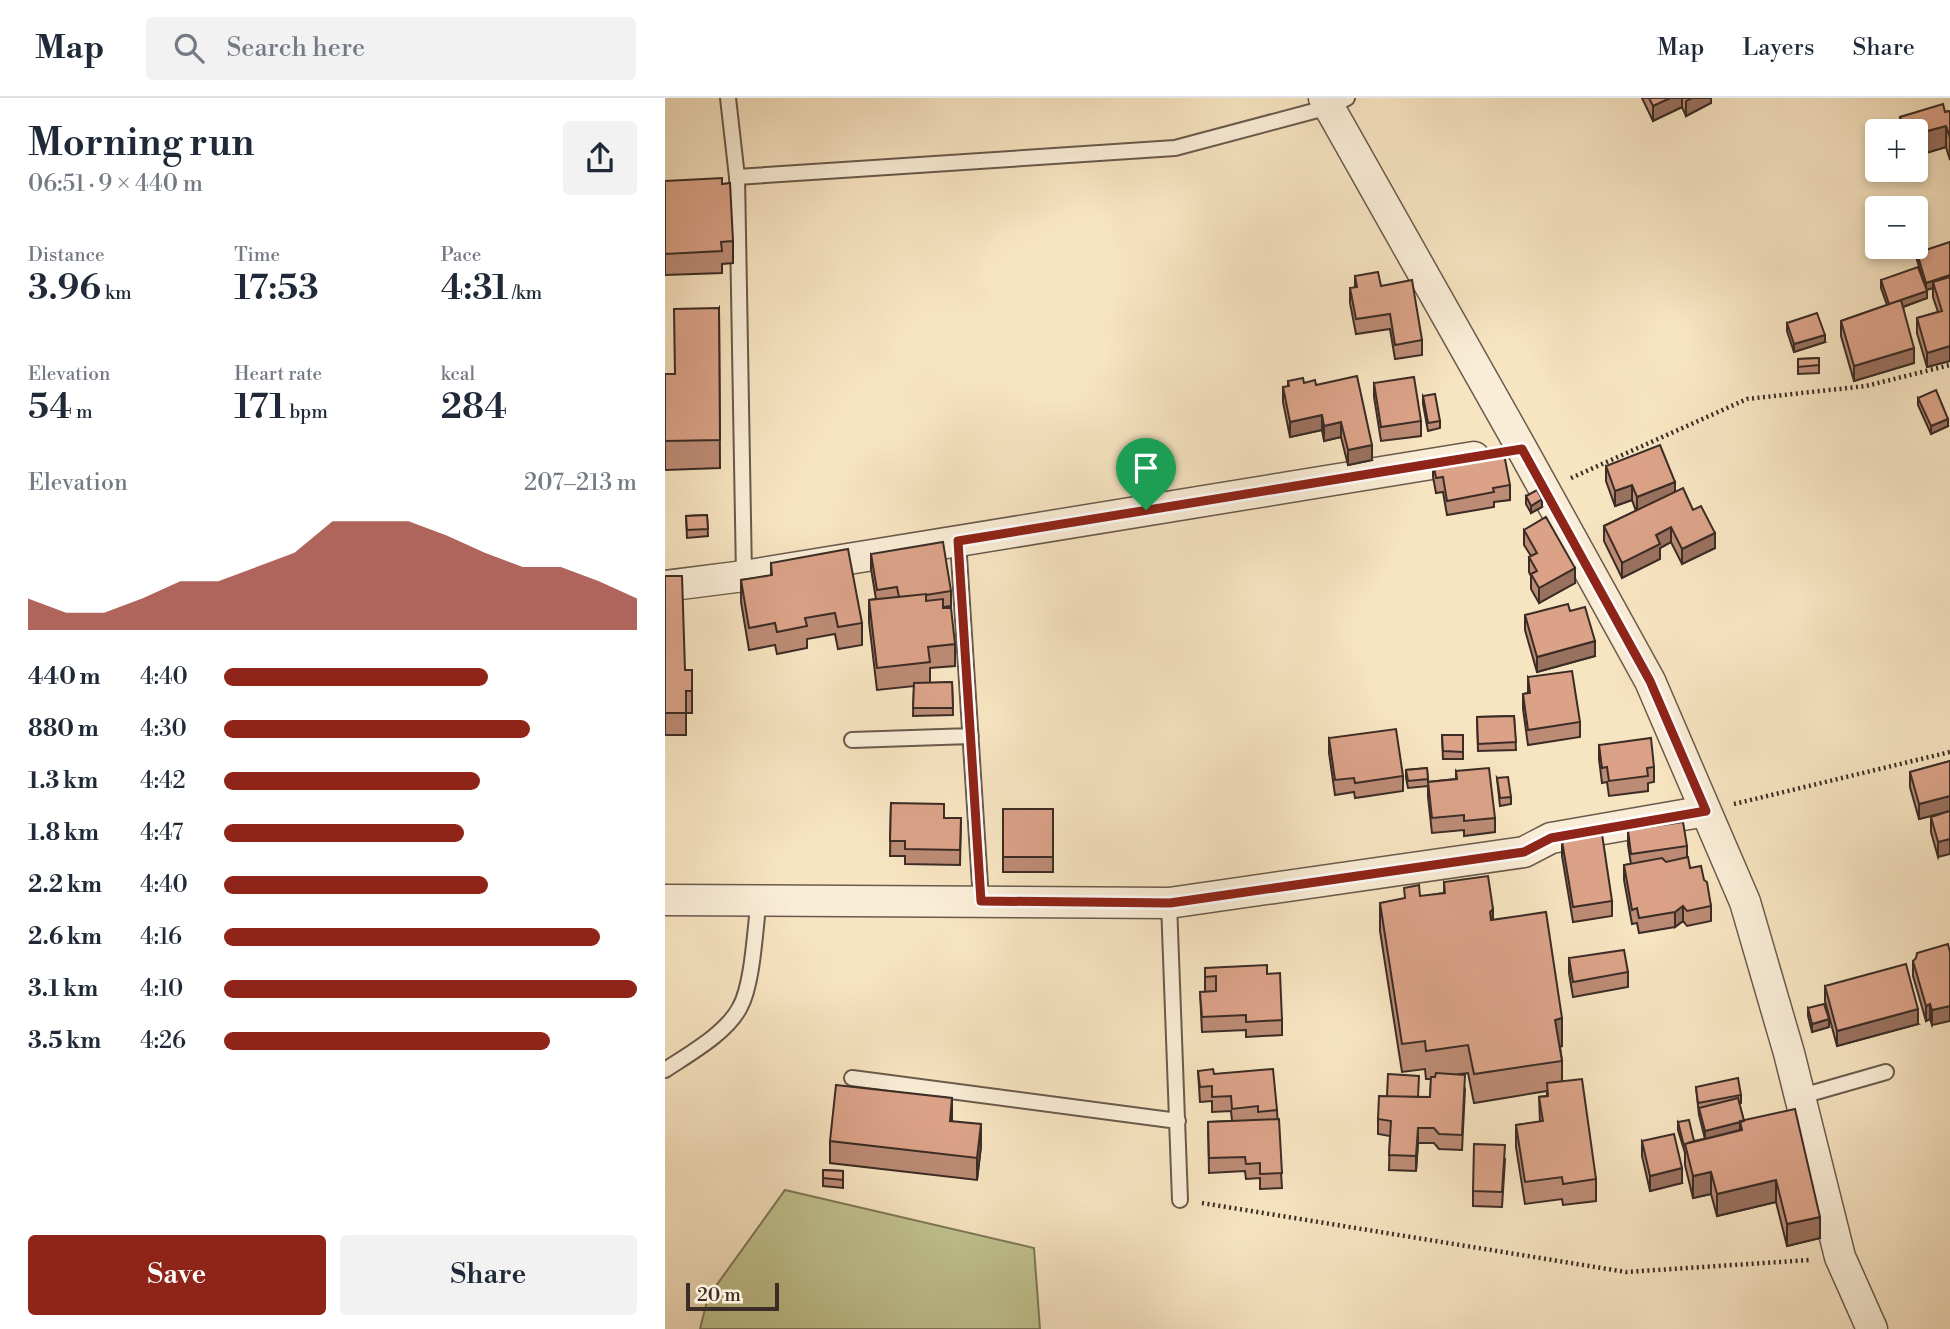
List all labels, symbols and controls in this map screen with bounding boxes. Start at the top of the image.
search box [146,17,636,80]
text: Map [35,28,104,69]
icon: search [170,29,208,67]
text: Search here [226,32,365,64]
text: Map [1657,33,1704,63]
text: Layers [1742,33,1814,63]
text: Share [1852,33,1915,63]
map controls [1865,119,1928,259]
button: + [1865,119,1928,182]
text: Morning run [28,120,254,167]
button: share [563,121,637,195]
text: 06:51 · 9 × 440 m [28,170,203,198]
button: − [1865,196,1928,259]
text: Distance [28,243,105,267]
text: Time [234,243,280,267]
text: Pace [441,243,481,267]
text: 3.96 [28,267,101,310]
text: 17:53 [234,267,319,310]
text: 4:31 [441,267,508,310]
text: km [101,281,132,305]
text: /km [508,281,542,305]
text: Elevation [28,362,110,386]
text: Heart rate [234,362,322,386]
text: kcal [441,362,475,386]
text: 54 [28,386,72,429]
text: 171 [234,386,286,429]
text: 284 [441,386,507,429]
text: m [72,400,93,424]
text: bpm [286,400,328,424]
pin [1116,438,1176,510]
icon: arrive [1127,449,1165,487]
text: Elevation [28,469,128,497]
text: 207–213 m [524,469,637,497]
text: 440 m [28,663,101,691]
text: 4:40 [140,663,188,691]
text: 880 m [28,715,99,743]
text: 4:30 [140,715,187,743]
text: 1.3 km [28,767,98,795]
text: 4:42 [140,767,186,795]
text: 1.8 km [28,819,99,847]
text: 4:47 [140,819,183,847]
text: 2.2 km [28,871,102,899]
text: 4:40 [140,871,188,899]
text: 2.6 km [28,923,102,951]
text: 4:16 [140,923,182,951]
text: 3.1 km [28,975,98,1003]
text: 4:10 [140,975,183,1003]
text: 3.5 km [28,1027,101,1055]
text: 4:26 [140,1027,186,1055]
button: Save [28,1235,326,1315]
button: Share [340,1235,637,1315]
scale bar [686,1280,779,1312]
text: 20 m [697,1283,741,1307]

